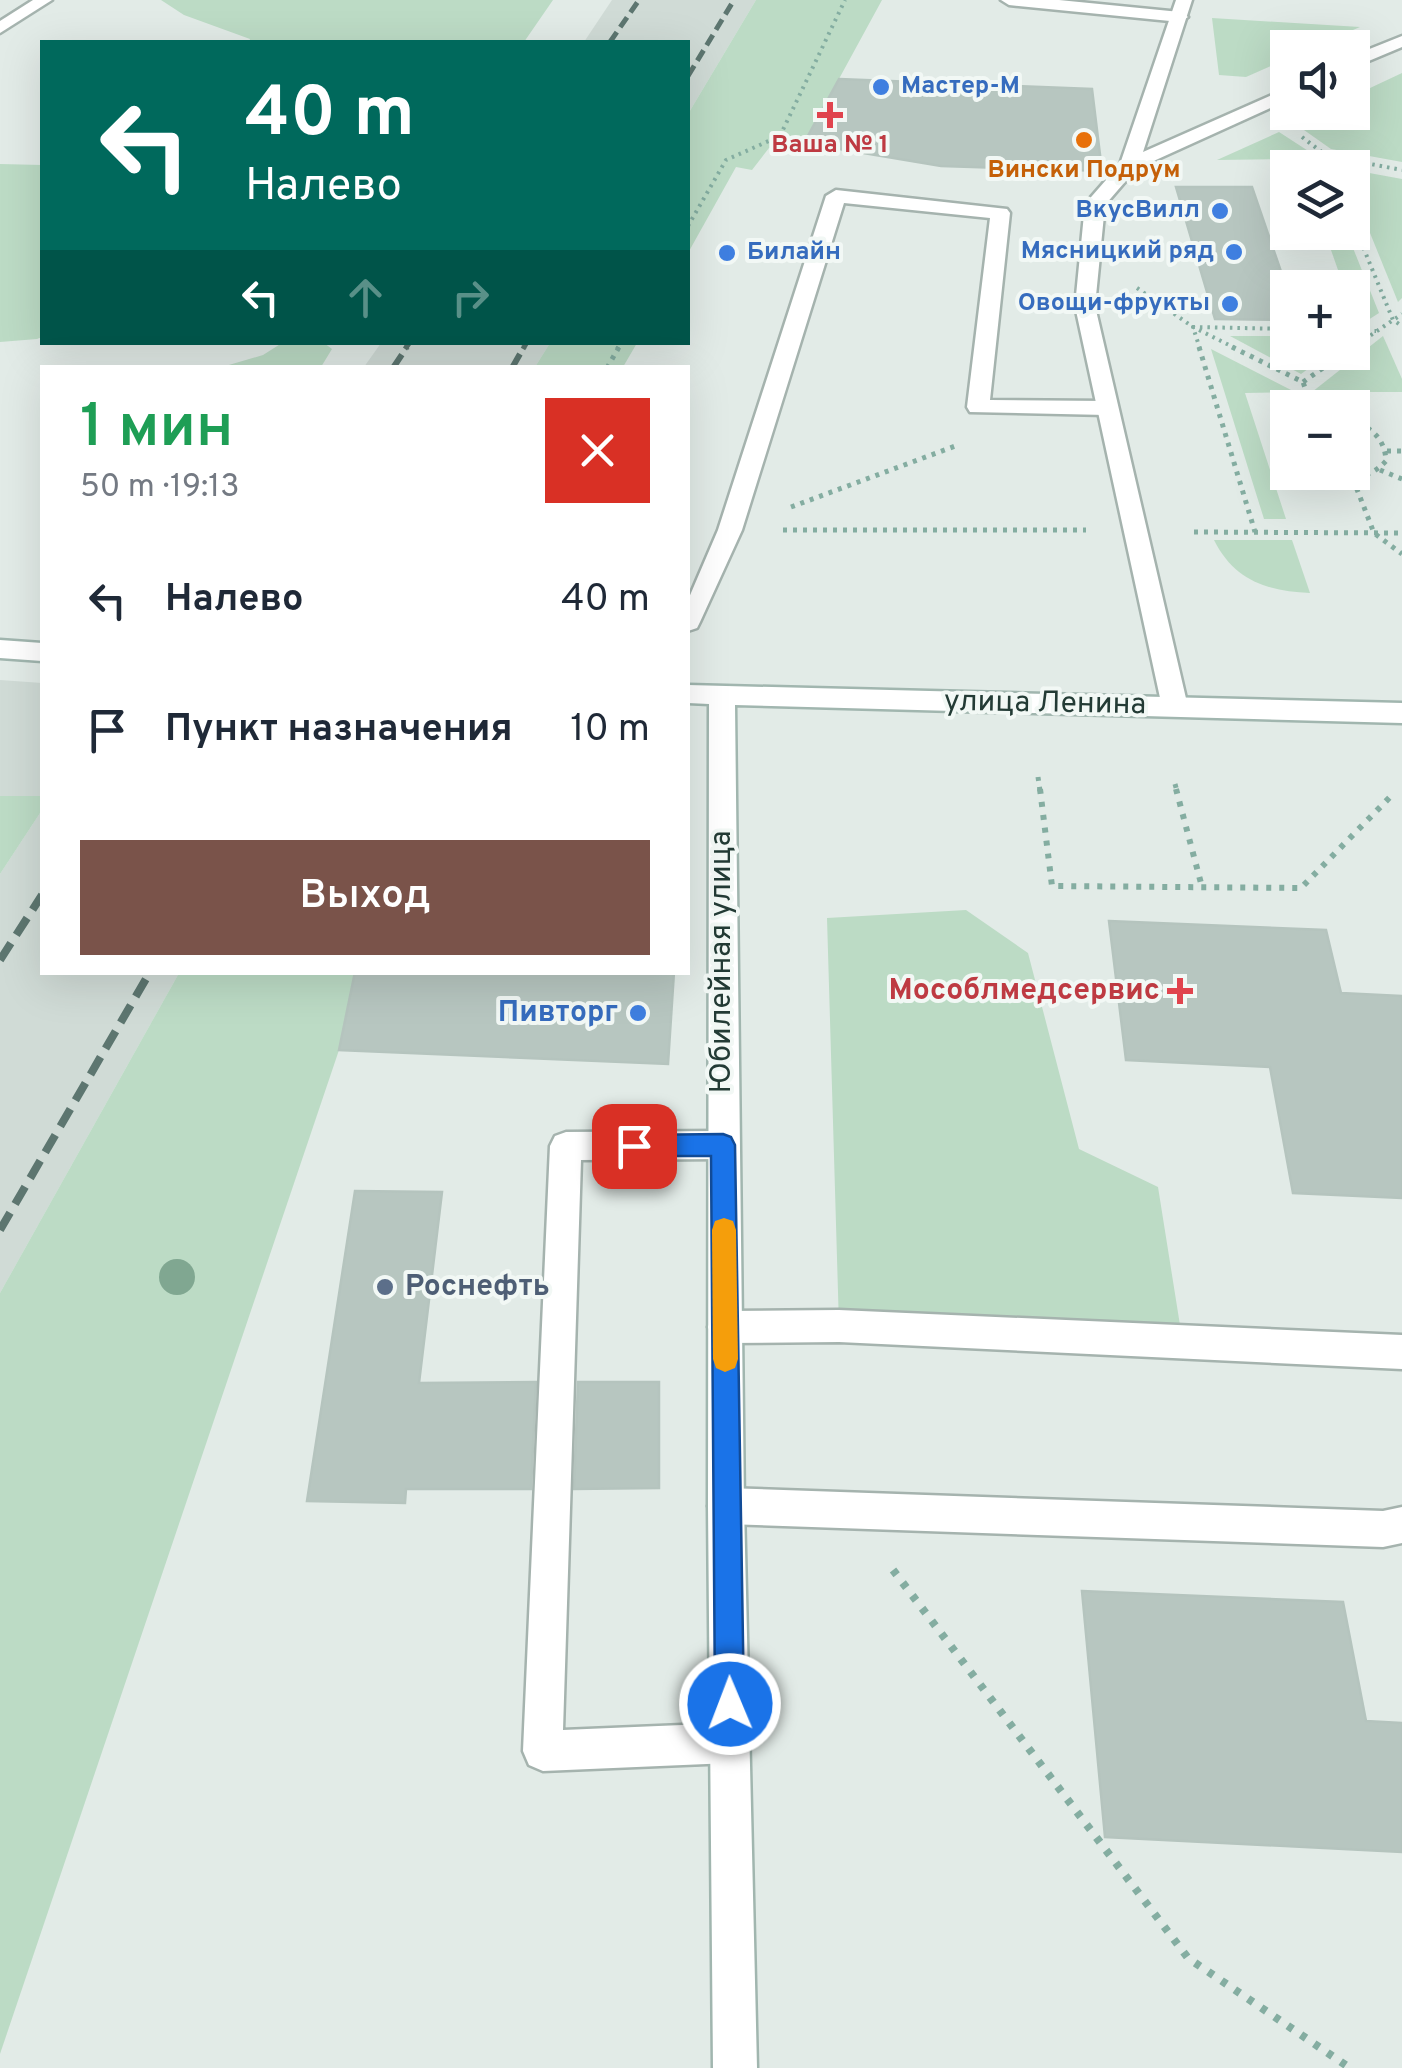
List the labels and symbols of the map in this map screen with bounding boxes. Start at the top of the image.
place label: Мастер-М [901,71,1020,103]
marker: Мастер-М [870,76,892,98]
marker: Ваша № 1 [819,104,841,126]
marker: Вински Подрум [1073,129,1095,151]
place label: Ваша № 1 [771,130,889,162]
place label: Вински Подрум [987,155,1181,187]
place label: ВкусВилл [1075,195,1200,227]
marker: ВкусВилл [1209,200,1231,222]
place label: Мясницкий ряд [1021,236,1214,268]
place label: Билайн [747,237,841,269]
marker: Мясницкий ряд [1223,241,1245,263]
marker: Билайн [716,242,738,264]
place label: Овощи-фрукты [1018,288,1210,320]
marker: Овощи-фрукты [1219,293,1241,315]
street label: улица Ленина [943,684,1147,724]
street label: Юбилейная улица [704,831,741,1093]
place label: Мособлмедсервис [889,973,1160,1010]
marker: Мособлмедсервис [1169,980,1191,1002]
place label: Пивторг [498,995,618,1032]
marker: Пивторг [627,1002,649,1024]
pin [592,1104,677,1189]
place label: Роснефть [405,1269,550,1306]
marker: Роснефть [374,1276,396,1298]
position arrow [678,1652,782,1756]

